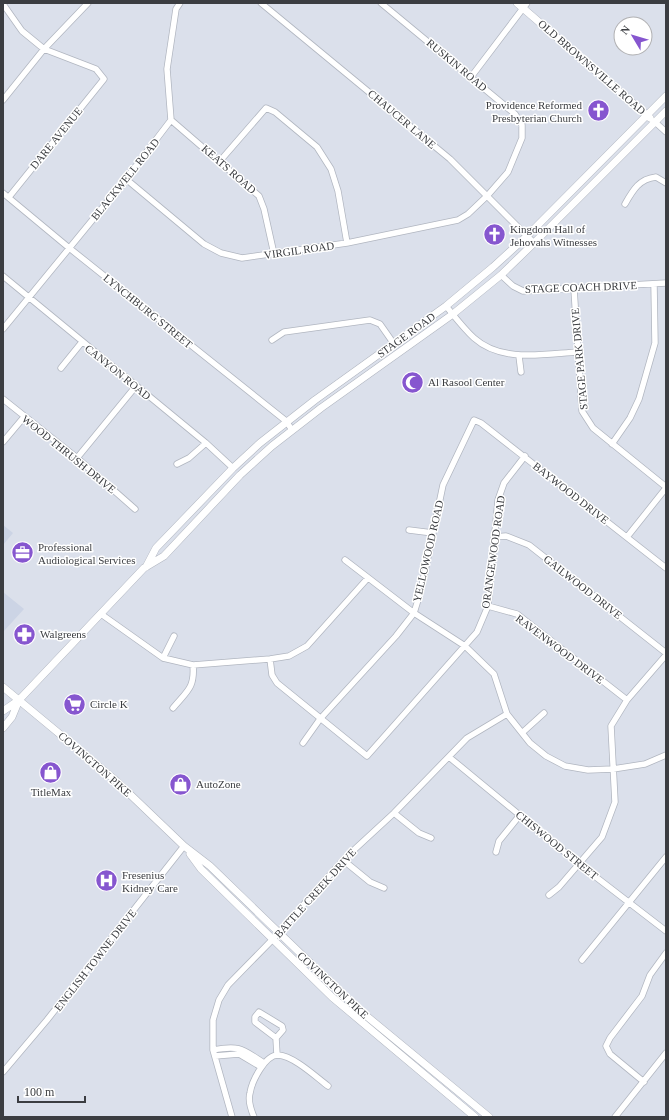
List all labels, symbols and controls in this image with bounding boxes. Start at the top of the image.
north arrow [613,16,653,56]
street label: OLD BROWNSVILLE ROAD [536,17,648,117]
street label: RUSKIN ROAD [424,36,490,94]
street label: CHAUCER LANE [366,87,438,151]
church icon: Providence Reformed Presbyterian Church [585,98,611,124]
place label: Providence Reformed Presbyterian Church [486,99,582,124]
street label: DARE AVENUE [27,105,85,171]
street label: BLACKWELL ROAD [88,136,162,222]
street label: KEATS ROAD [199,142,259,196]
church icon: Kingdom Hall of Jehovahs Witnesses [482,222,508,248]
place label: Kingdom Hall of Jehovahs Witnesses [510,223,597,248]
street label: VIRGIL ROAD [263,239,335,261]
street label: LYNCHBURG STREET [101,272,195,351]
street label: STAGE COACH DRIVE [525,279,638,295]
street label: STAGE PARK DRIVE [569,307,589,410]
street label: STAGE ROAD [375,310,437,360]
street label: CANYON ROAD [83,342,153,402]
mosque icon: Al Rasool Center [400,369,426,395]
place label: Al Rasool Center [428,376,505,388]
street label: WOOD THRUSH DRIVE [20,412,119,496]
street label: BAYWOOD DRIVE [531,460,611,526]
street label: ORANGEWOOD ROAD [479,495,507,609]
street label: YELLOWOOD ROAD [410,499,446,603]
office icon: Professional Audiological Services [9,540,35,566]
place label: Professional Audiological Services [38,541,135,566]
street label: GAILWOOD DRIVE [541,553,625,621]
street label: RAVENWOOD DRIVE [514,612,607,686]
pharmacy icon: Walgreens [11,621,37,647]
place label: Walgreens [40,628,86,640]
supermarket icon: Circle K [62,691,88,717]
place label: Circle K [90,698,128,710]
street label: COVINGTON PIKE [56,729,134,799]
shop icon: TitleMax [38,759,64,785]
shop icon: AutoZone [168,771,194,797]
place label: AutoZone [196,778,241,790]
place label: TitleMax [31,786,72,798]
street label: CHISWOOD STREET [513,808,601,882]
street label: BATTLE CREEK DRIVE [272,846,358,940]
hospital icon: Fresenius Kidney Care [94,868,120,894]
place label: Fresenius Kidney Care [122,869,178,894]
street label: ENGLISH TOWNE DRIVE [52,907,139,1013]
street label: COVINGTON PIKE [295,949,371,1021]
scale bar [18,1078,85,1104]
text: 100 m [24,1085,55,1099]

